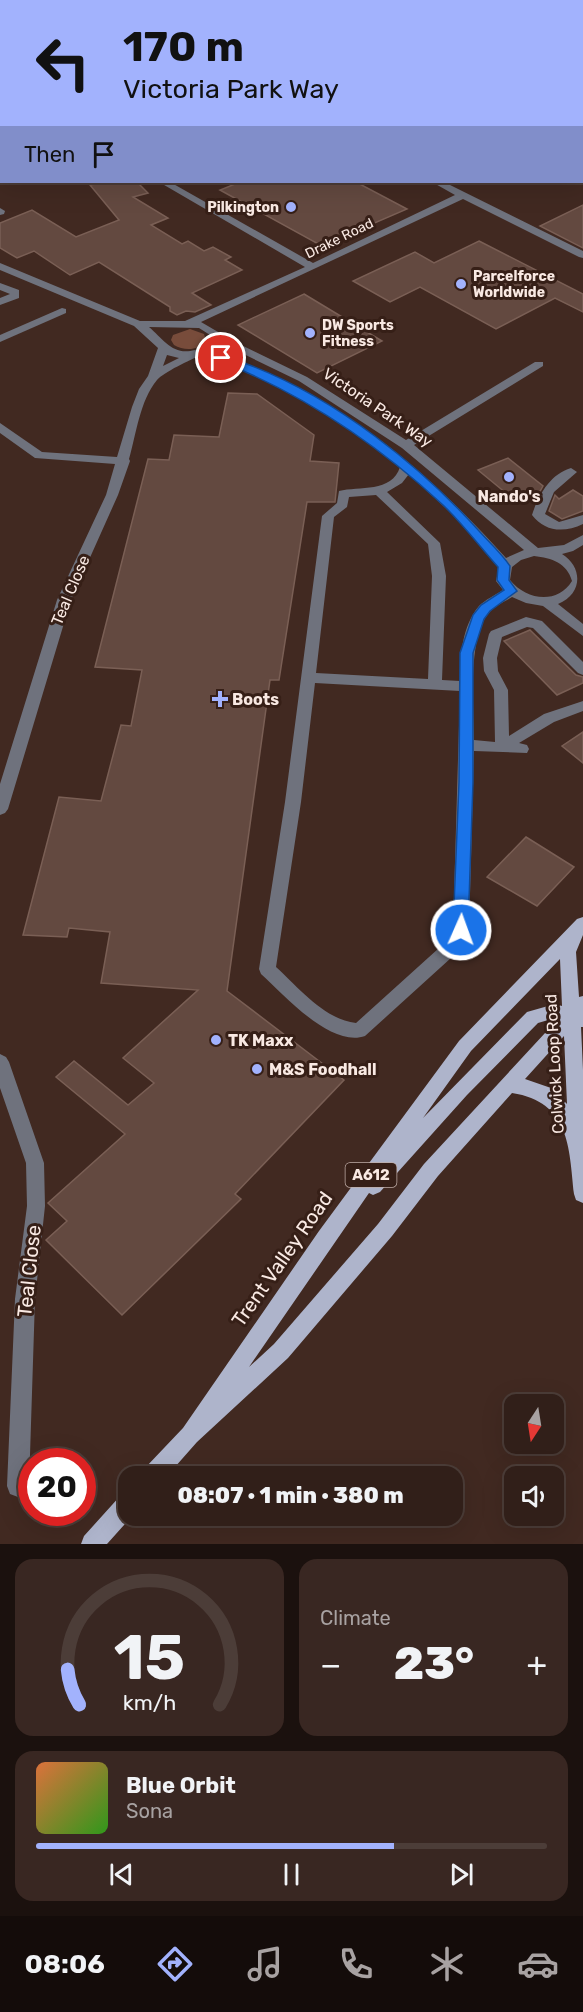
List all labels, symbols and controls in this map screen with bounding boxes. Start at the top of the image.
text: 170 m [123,22,244,72]
icon: left [24,24,102,102]
text: Victoria Park Way [123,73,339,105]
icon: arrive [87,138,120,171]
text: Then [24,141,75,168]
place label: Pilkington [207,199,279,216]
marker: Pilkington [284,200,298,214]
street label: Drake Road [302,215,376,262]
place label: Parcelforce Worldwide [473,268,555,301]
marker: Parcelforce Worldwide [454,277,468,291]
place label: DW Sports Fitness [322,317,394,350]
marker: DW Sports Fitness [303,326,317,340]
pin [195,332,246,383]
icon: arrive [204,341,237,374]
street label: Victoria Park Way [319,364,436,451]
marker: Nando's [502,470,516,484]
place label: Nando's [477,487,541,506]
street label: Teal Close [47,552,94,628]
place label: Boots [232,690,279,709]
marker: Boots [213,692,227,706]
position arrow [429,898,493,962]
street label: Colwick Loop Road [541,994,568,1134]
place label: TK Maxx [228,1031,294,1050]
marker: TK Maxx [209,1033,223,1047]
place label: M&S Foodhall [269,1060,377,1079]
marker: M&S Foodhall [250,1062,264,1076]
road number: A612 [346,1163,397,1187]
street label: Trent Valley Road [227,1187,337,1331]
street label: Teal Close [12,1224,46,1318]
north arrow [504,1394,564,1454]
map controls [504,1394,564,1526]
speed limit sign: 20 [18,1448,96,1526]
button: sound [504,1466,564,1526]
text: 08:07 · 1 min · 380 m [177,1482,404,1509]
text: Climate [320,1606,391,1630]
text: 15 [114,1621,185,1695]
text: 23° [394,1637,474,1690]
text: − [320,1645,341,1684]
text: + [526,1645,547,1684]
text: km/h [123,1690,176,1715]
text: Blue Orbit [126,1772,236,1799]
text: Sona [126,1799,173,1823]
icon: previous [105,1858,138,1891]
icon: pause [275,1858,308,1891]
icon: next [445,1858,478,1891]
icon: directions [154,1943,196,1985]
icon: music [244,1943,286,1985]
icon: phone [335,1943,377,1985]
icon: climate [426,1943,468,1985]
icon: car [517,1943,559,1985]
text: 08:06 [24,1948,105,1980]

